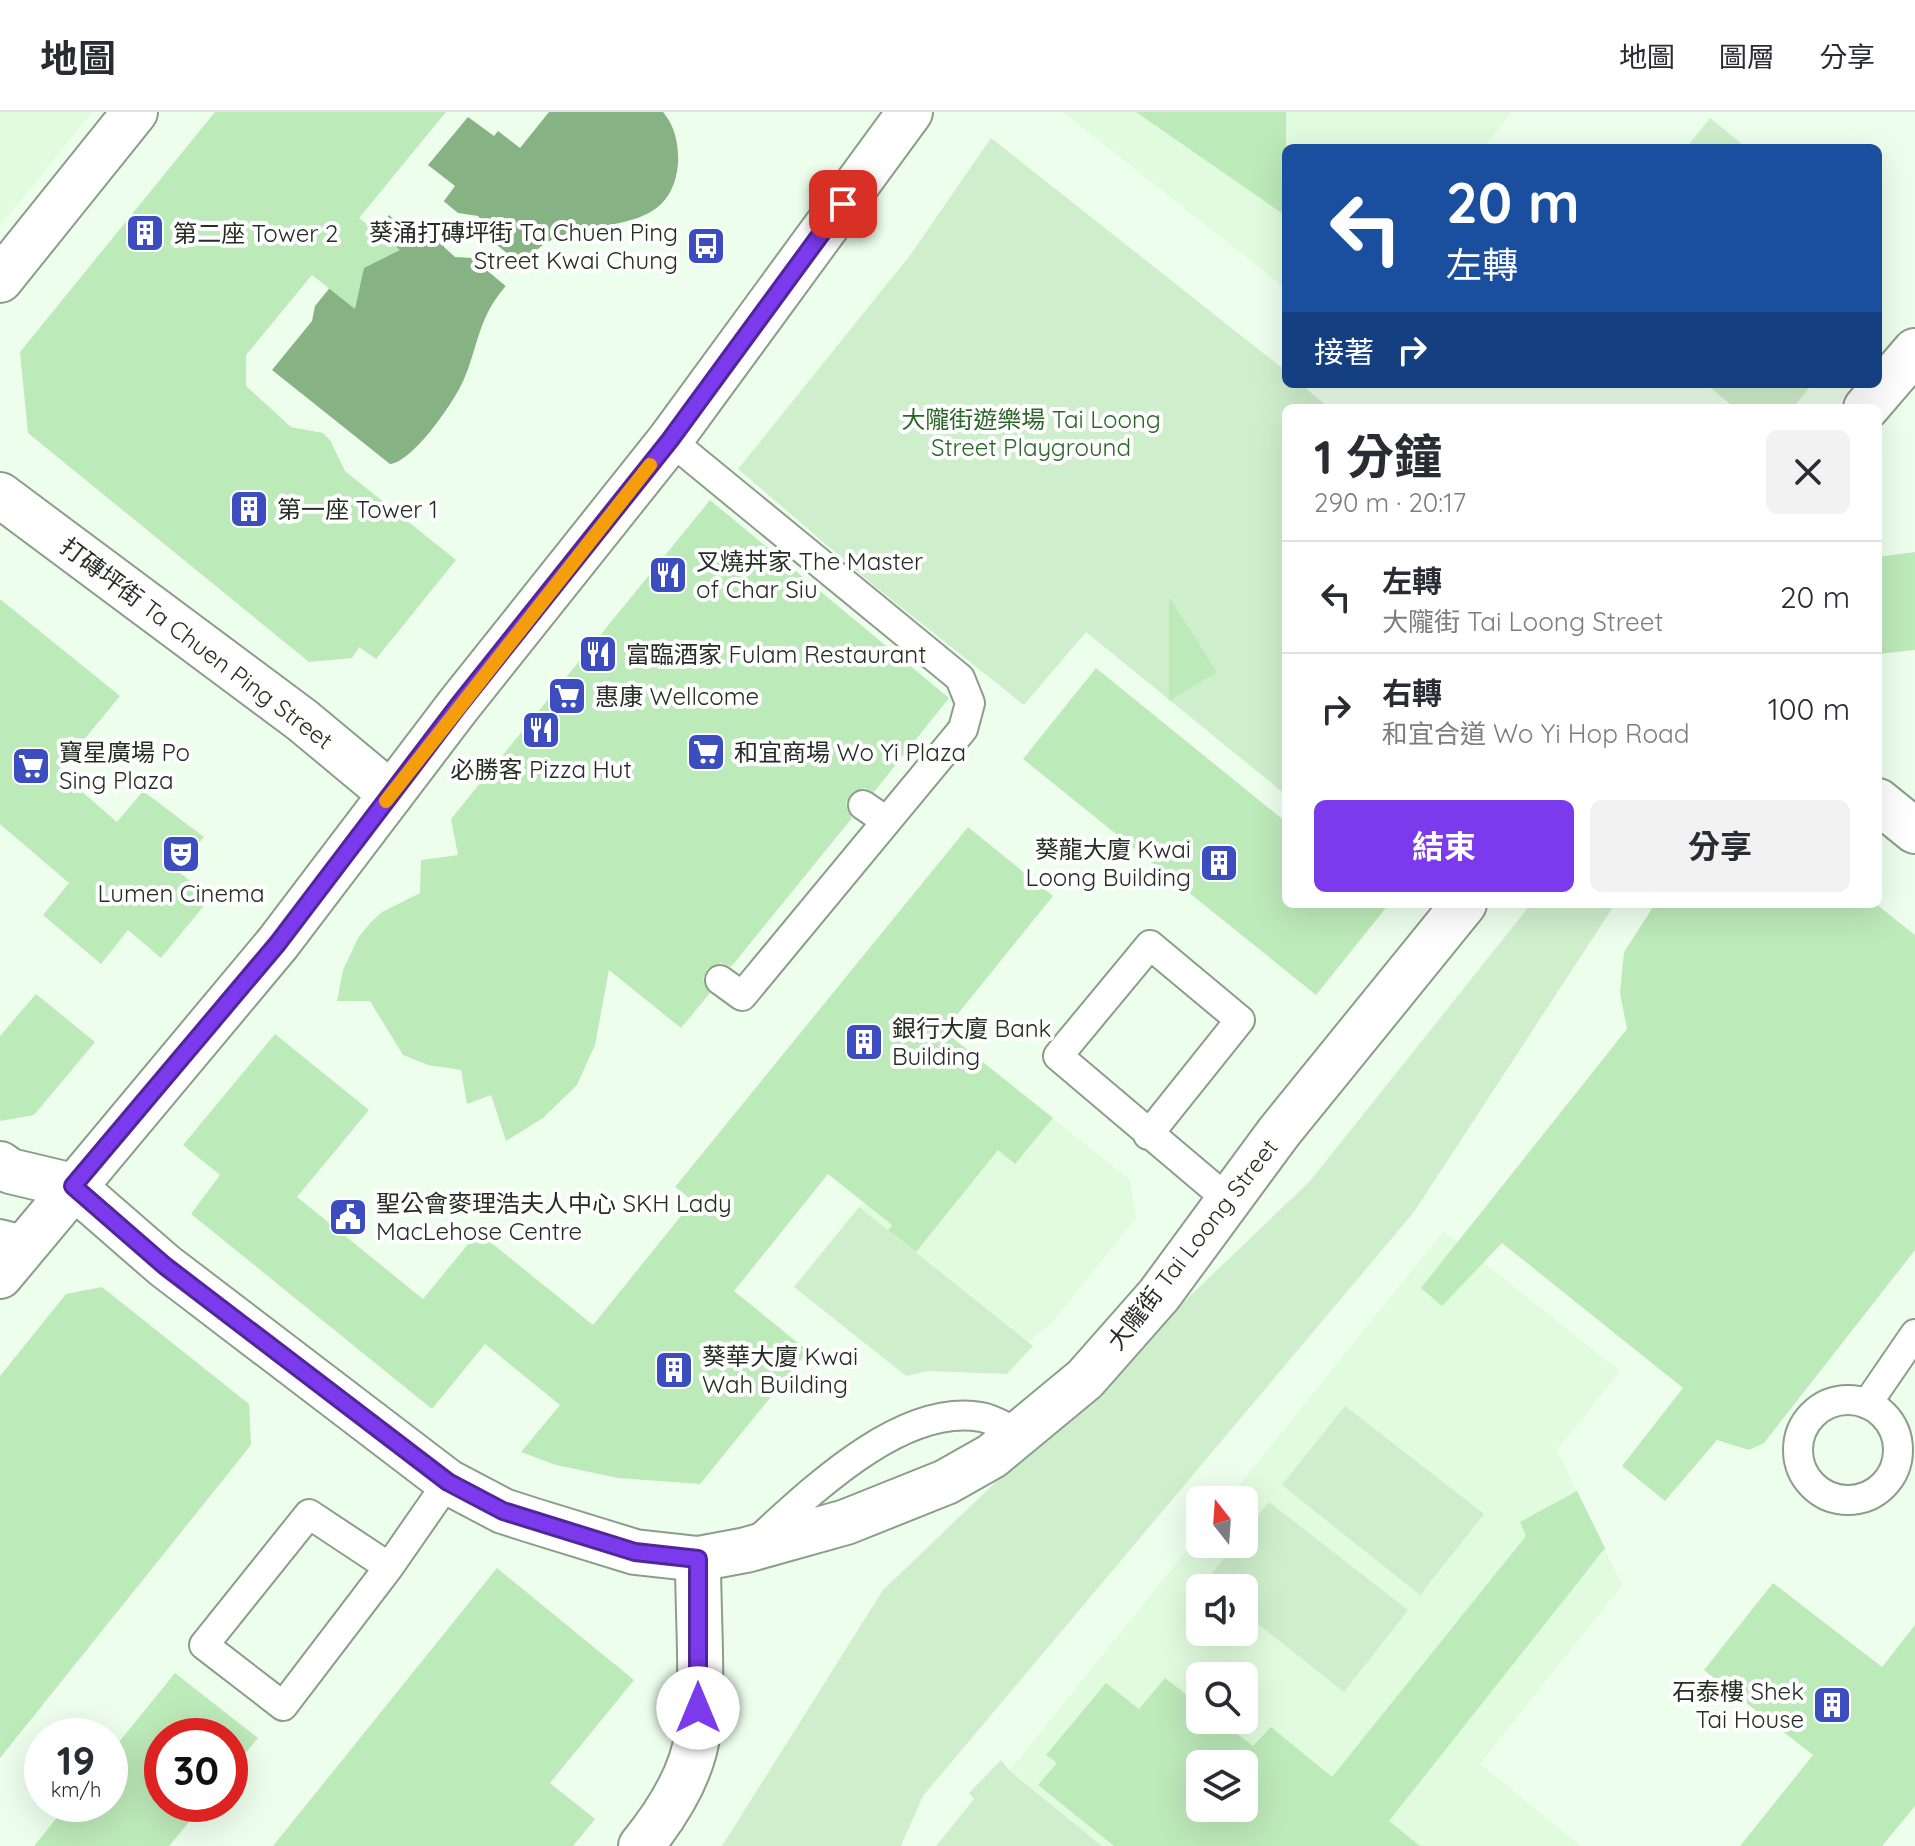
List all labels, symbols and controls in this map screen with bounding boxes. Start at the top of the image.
text: 地圖 [40,34,116,82]
text: 地圖 [1619,39,1675,74]
text: 圖層 [1719,39,1775,74]
text: 分享 [1819,39,1875,74]
text: 20 m [1446,167,1580,237]
pin [809,170,877,238]
icon: left [1314,176,1418,280]
icon: arrive [821,182,865,226]
building icon: 第二座 Tower 2 [124,212,166,254]
place label: 葵涌打磚坪街 Ta Chuen Ping Street Kwai Chung [369,217,678,275]
place label: 第二座 Tower 2 [173,218,338,248]
bus stop icon: 葵涌打磚坪街 Ta Chuen Ping Street Kwai Chung [685,225,727,267]
text: 左轉 [1446,242,1518,287]
icon: right [1390,328,1434,372]
text: 接著 [1314,333,1374,371]
park label: 大隴街遊樂場 Tai Loong Street Playground [901,404,1161,462]
text: 1 分鐘 [1314,426,1442,486]
button: close [1766,430,1850,514]
text: 290 m · 20:17 [1314,486,1466,519]
building icon: 第一座 Tower 1 [228,488,270,530]
place label: 第一座 Tower 1 [277,494,438,524]
street label: 打磚坪街 Ta Chuen Ping Street [55,531,339,755]
place label: 叉燒丼家 The Master of Char Siu [696,546,923,604]
restaurant icon: 叉燒丼家 The Master of Char Siu [647,554,689,596]
text: 左轉 [1382,562,1442,600]
icon: left [1314,575,1358,619]
text: 20 m [1780,578,1850,616]
text: 大隴街 Tai Loong Street [1382,605,1663,638]
restaurant icon: 富臨酒家 Fulam Restaurant [577,633,619,675]
place label: 富臨酒家 Fulam Restaurant [626,639,926,669]
text: 右轉 [1382,674,1442,712]
supermarket icon: 惠康 Wellcome [546,675,588,717]
place label: 惠康 Wellcome [595,681,759,711]
icon: right [1314,687,1358,731]
text: 100 m [1768,690,1850,728]
restaurant icon: 必勝客 Pizza Hut [520,709,562,751]
text: 和宜合道 Wo Yi Hop Road [1382,717,1690,750]
supermarket icon: 和宜商場 Wo Yi Plaza [685,731,727,773]
place label: 寶星廣場 Po Sing Plaza [59,737,190,795]
place label: 和宜商場 Wo Yi Plaza [734,737,966,767]
supermarket icon: 寶星廣場 Po Sing Plaza [10,745,52,787]
place label: 必勝客 Pizza Hut [450,754,632,784]
button: 結束 [1314,800,1574,892]
button: 分享 [1590,800,1850,892]
theatre icon: Lumen Cinema [160,833,202,875]
place label: 葵龍大廈 Kwai Loong Building [1026,834,1191,892]
building icon: 葵龍大廈 Kwai Loong Building [1198,842,1240,884]
place label: Lumen Cinema [98,878,264,908]
place label: 銀行大廈 Bank Building [892,1013,1051,1071]
building icon: 銀行大廈 Bank Building [843,1021,885,1063]
street label: 大隴街 Tai Loong Street [1100,1132,1284,1356]
place label: 聖公會麥理浩夫人中心 SKH Lady MacLehose Centre [376,1188,732,1246]
public building icon: 聖公會麥理浩夫人中心 SKH Lady MacLehose Centre [327,1196,369,1238]
place label: 葵華大廈 Kwai Wah Building [702,1341,858,1399]
building icon: 葵華大廈 Kwai Wah Building [653,1349,695,1391]
north arrow [1186,1486,1258,1558]
map controls [1186,1486,1258,1822]
button: sound [1186,1574,1258,1646]
button: search [1186,1662,1258,1734]
position arrow [656,1666,740,1750]
place label: 石泰樓 Shek Tai House [1672,1676,1804,1734]
building icon: 石泰樓 Shek Tai House [1811,1684,1853,1726]
speed limit sign: 30 [144,1718,248,1822]
text: 19 [57,1735,95,1785]
button: layers [1186,1750,1258,1822]
text: km/h [51,1777,101,1802]

